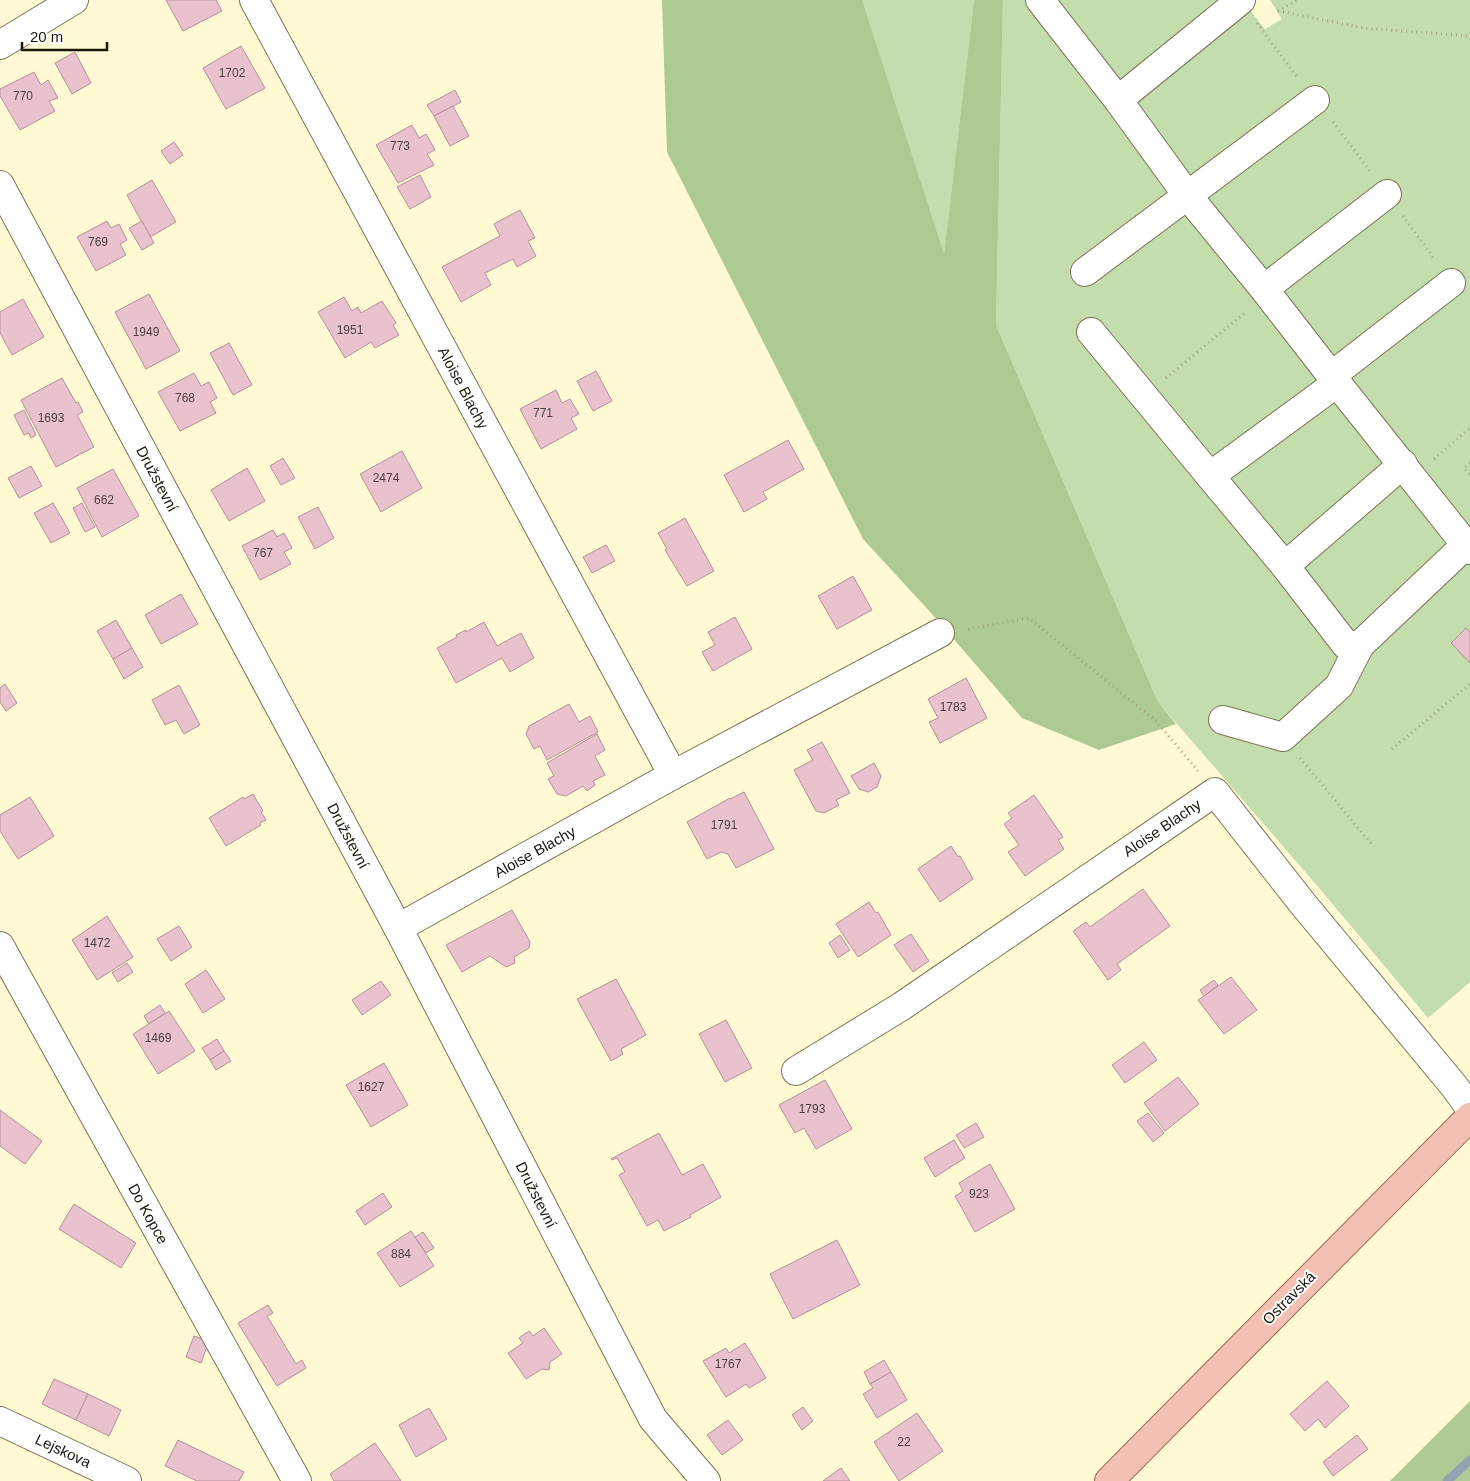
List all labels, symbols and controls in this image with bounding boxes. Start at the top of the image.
scale bar [22,20,108,52]
text: 20 m [30,28,63,45]
house number: 1702 [219,66,246,80]
house number: 770 [13,89,33,103]
house number: 773 [390,139,410,153]
house number: 769 [88,235,108,249]
house number: 1951 [337,323,364,337]
house number: 1949 [133,325,160,339]
street label: Aloise Blachy [435,344,492,432]
house number: 768 [175,391,195,405]
house number: 771 [533,406,553,420]
house number: 1693 [38,411,65,425]
street label: Družstevní [133,443,182,515]
house number: 2474 [373,471,400,485]
house number: 662 [94,493,114,507]
house number: 767 [253,546,273,560]
house number: 1783 [940,700,967,714]
street label: Aloise Blachy [1120,795,1204,860]
street label: Družstevní [324,800,373,872]
house number: 1791 [711,818,738,832]
street label: Aloise Blachy [491,822,579,881]
house number: 1472 [84,936,111,950]
house number: 1469 [145,1031,172,1045]
house number: 1627 [358,1080,385,1094]
house number: 1793 [799,1102,826,1116]
street label: Družstevní [513,1159,561,1231]
street label: Do Kopce [125,1181,172,1247]
house number: 923 [969,1187,989,1201]
house number: 884 [391,1247,411,1261]
street label: Ostravská [1259,1267,1319,1328]
house number: 1767 [715,1357,742,1371]
street label: Lejskova [33,1430,94,1471]
house number: 22 [897,1435,911,1449]

